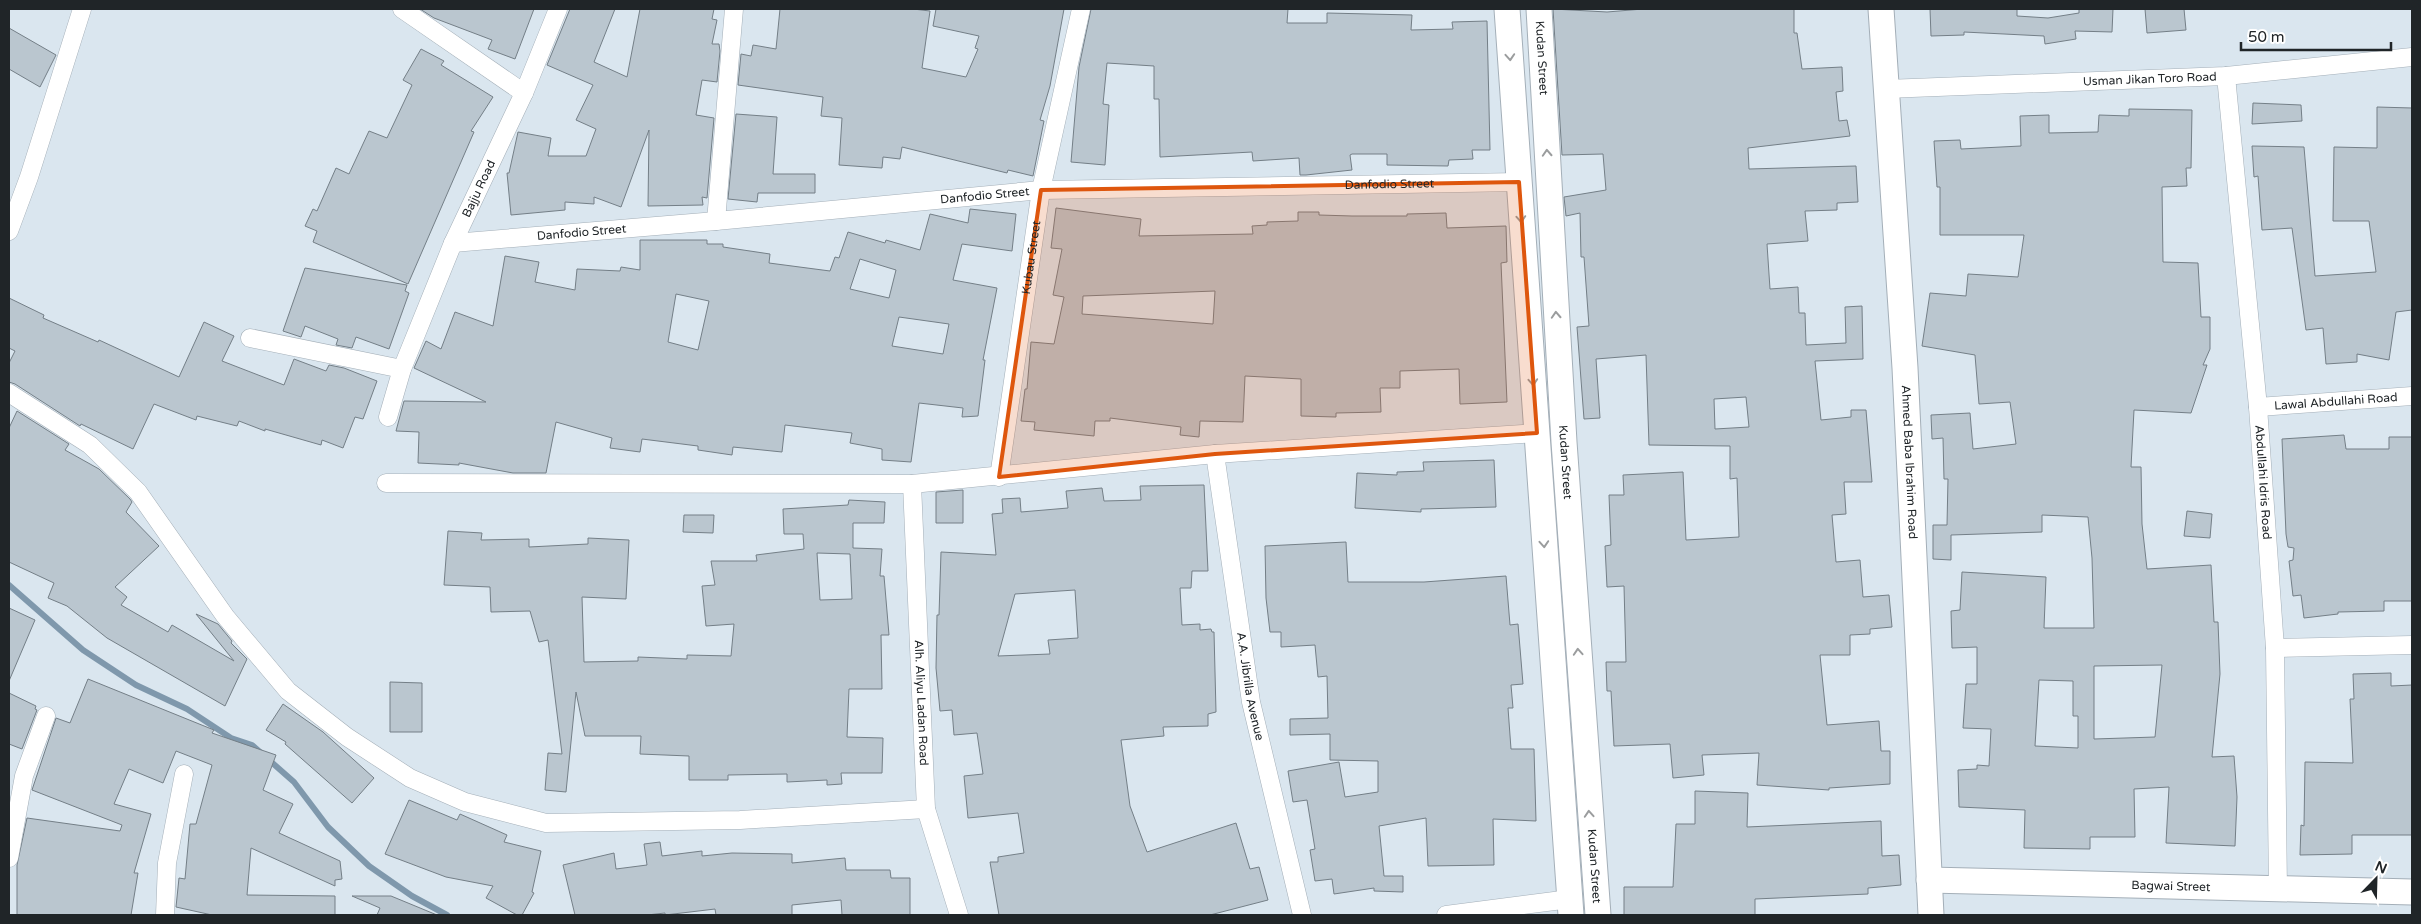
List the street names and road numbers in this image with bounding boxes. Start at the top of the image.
street label: Kudan Street [1533,20,1551,96]
street label: Usman Jikan Toro Road [2083,69,2217,88]
street label: Bajju Road [459,158,498,220]
street label: Danfodio Street [1345,176,1435,192]
street label: Danfodio Street [940,184,1031,207]
street label: Kubau Street [1019,219,1044,295]
street label: Danfodio Street [536,221,627,243]
street label: Ahmed Baba Ibrahim Road [1899,385,1920,539]
street label: Lawal Abdullahi Road [2274,390,2398,413]
street label: Abdullahi Idris Road [2252,424,2274,540]
street label: Kudan Street [1556,425,1575,500]
street label: A.A. Jibrilla Avenue [1234,631,1267,742]
street label: Alh. Aliyu Ladan Road [912,640,931,766]
street label: Kudan Street [1585,829,1604,904]
street label: Bagwai Street [2131,878,2211,894]

